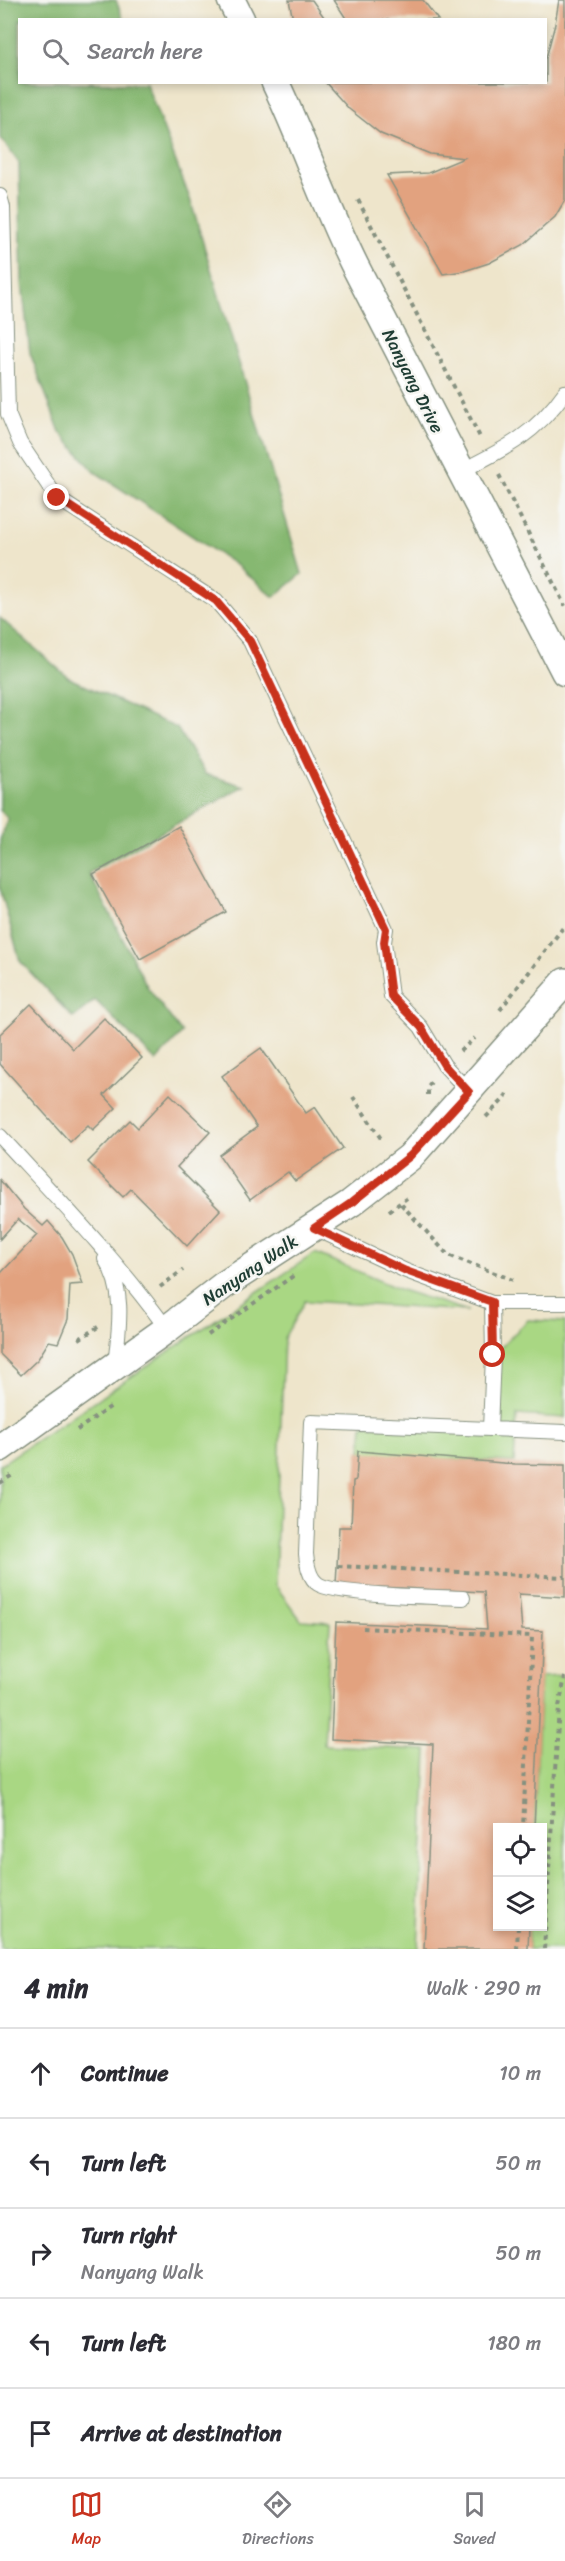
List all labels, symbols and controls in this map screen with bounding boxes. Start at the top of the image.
search box [18,18,547,84]
text: Search here [87,32,203,71]
icon: search [39,35,72,68]
street label: Nanyang Drive [373,323,453,439]
route end [43,484,69,510]
street label: Nanyang Walk [195,1226,305,1314]
route start [479,1341,505,1367]
map controls [493,1823,547,1931]
button: locate [493,1823,547,1877]
button: layers [493,1877,547,1931]
text: 4 min [24,1965,88,2011]
text: Walk · 290 m [426,1971,541,2006]
text: Continue [81,2054,169,2093]
text: 10 m [499,2056,541,2091]
icon: ahead [24,2057,57,2090]
text: Turn left [81,2144,166,2183]
text: 50 m [496,2146,541,2181]
icon: left [24,2147,57,2180]
text: Turn right [81,2216,176,2255]
text: 50 m [496,2236,541,2271]
icon: right [24,2237,57,2270]
text: Nanyang Walk [81,2255,204,2290]
text: Turn left [81,2324,166,2363]
text: 180 m [487,2326,541,2361]
icon: left [24,2327,57,2360]
text: Arrive at destination [81,2414,282,2453]
icon: arrive [24,2417,57,2450]
tab: Map [70,2488,103,2553]
tab: Directions [242,2488,314,2553]
tab: Saved [453,2488,495,2553]

